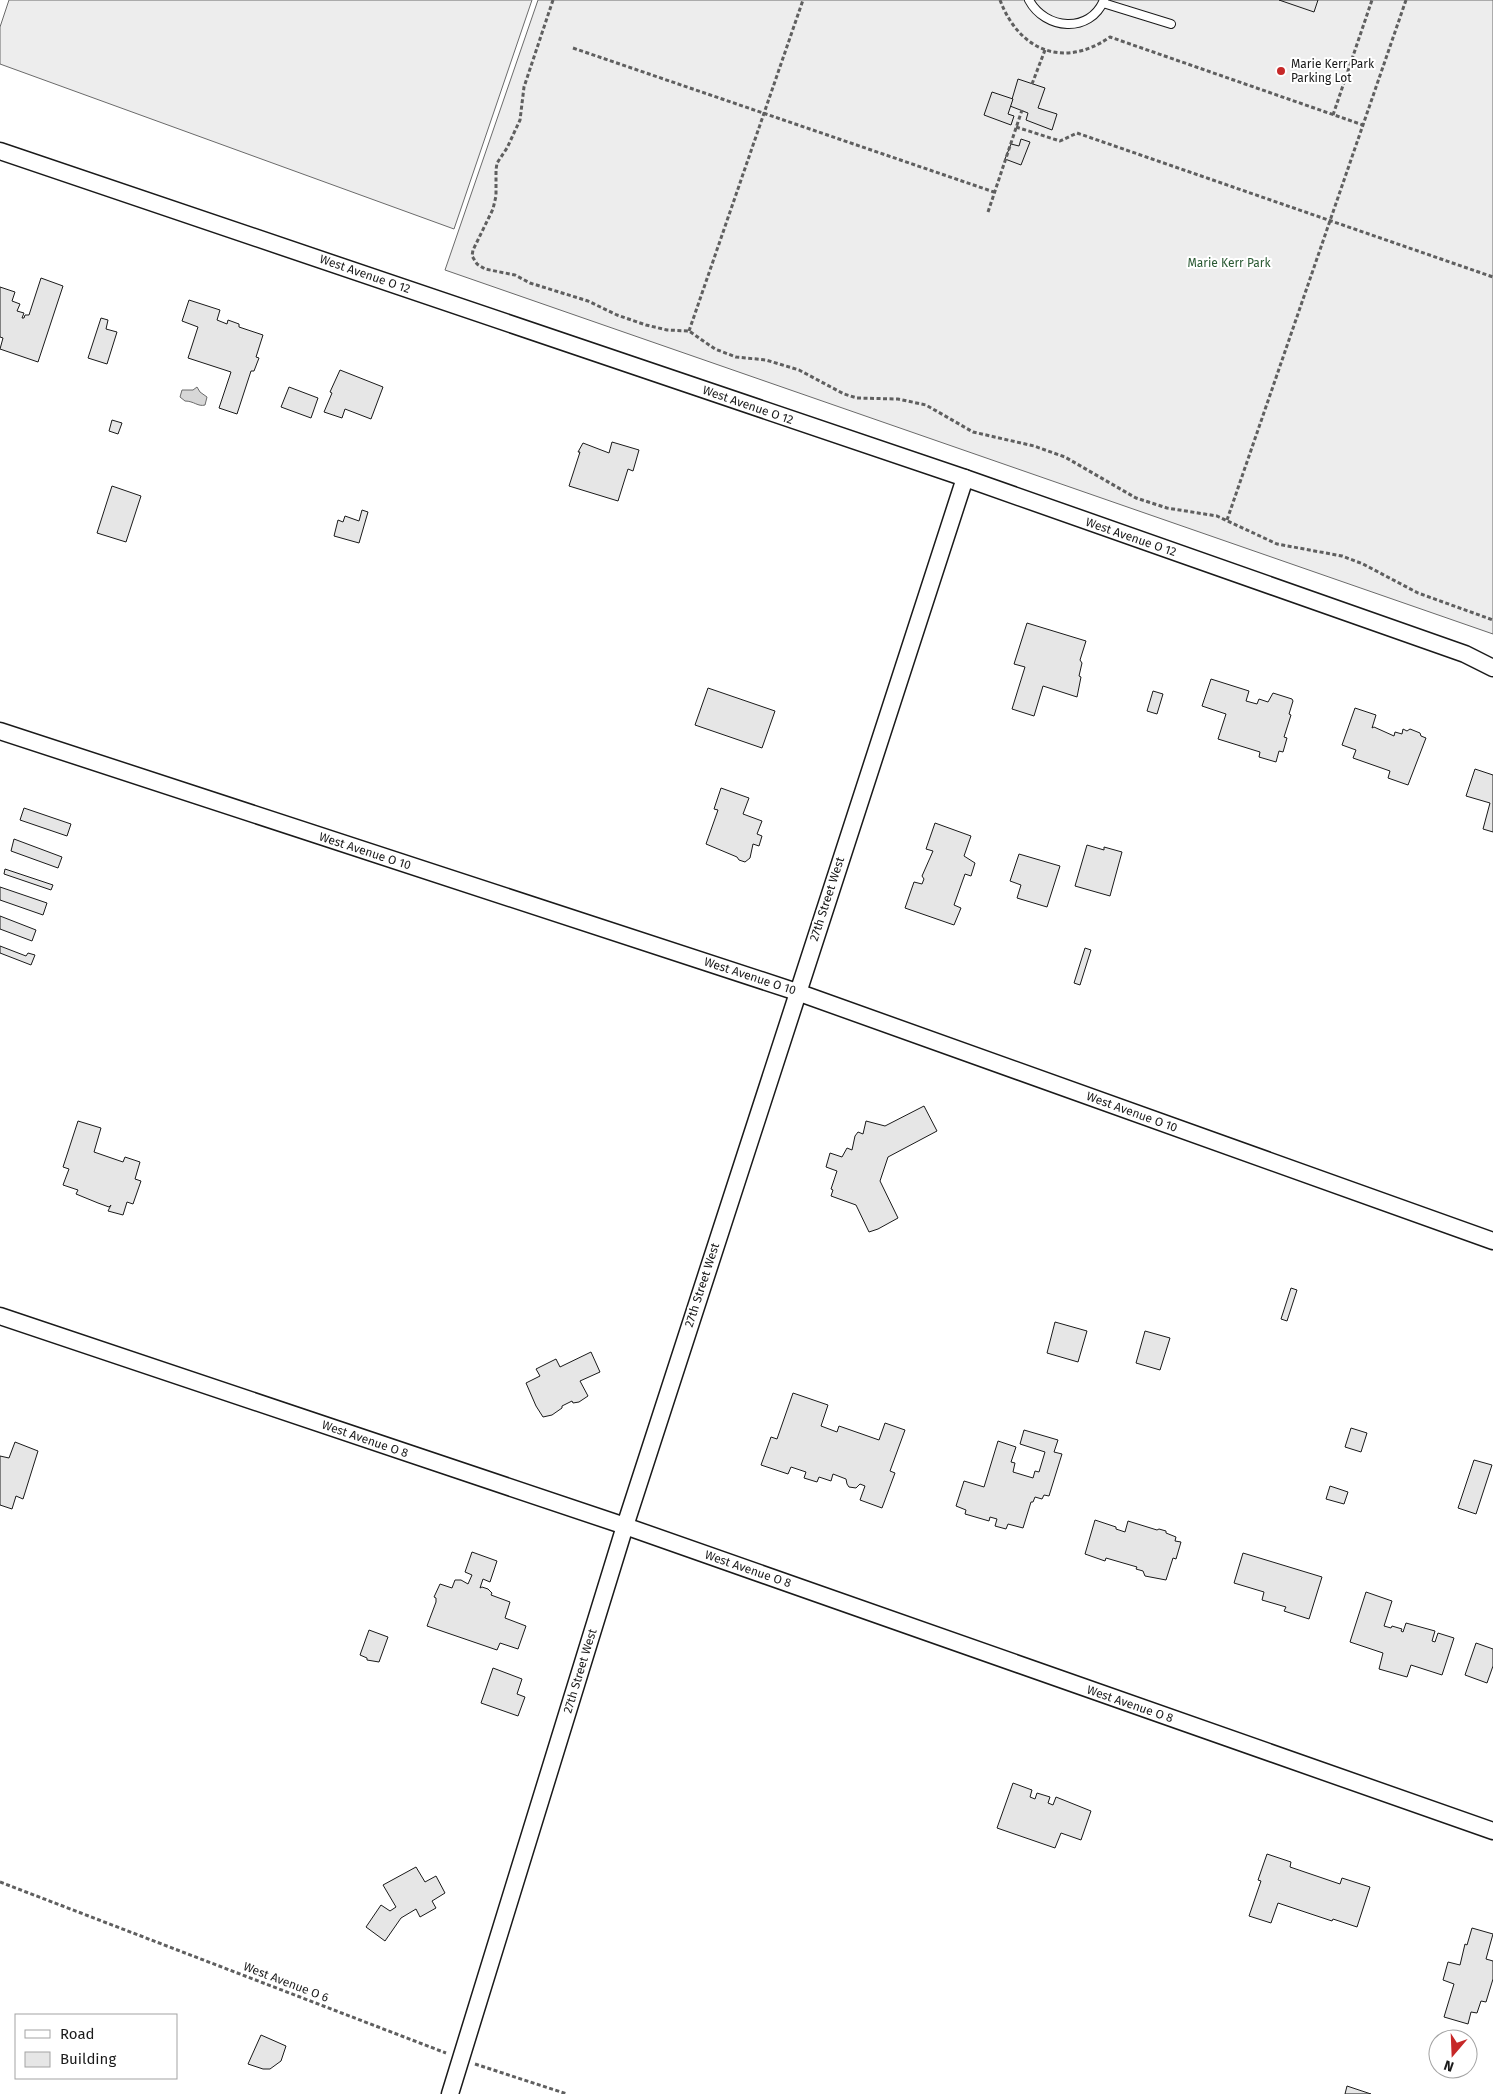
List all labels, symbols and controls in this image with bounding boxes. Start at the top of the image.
place label: Marie Kerr Park Parking Lot [1291,57,1375,85]
marker: Marie Kerr Park Parking Lot [1275,65,1287,77]
street label: West Avenue O 12 [318,252,412,296]
park label: Marie Kerr Park [1187,256,1271,270]
street label: West Avenue O 12 [701,383,795,427]
street label: West Avenue O 12 [1084,515,1178,559]
street label: West Avenue O 10 [317,830,413,873]
street label: 27th Street West [807,855,847,943]
street label: West Avenue O 10 [702,955,798,998]
street label: West Avenue O 10 [1085,1089,1180,1135]
street label: 27th Street West [682,1241,722,1329]
street label: West Avenue O 8 [320,1418,410,1460]
street label: West Avenue O 8 [703,1548,793,1590]
street label: 27th Street West [560,1626,600,1715]
street label: West Avenue O 8 [1085,1683,1175,1725]
street label: West Avenue O 6 [241,1959,331,2005]
legend [15,2014,178,2079]
text: Road [60,2025,95,2043]
north arrow [1428,2029,1478,2079]
text: Building [60,2050,116,2068]
text: N [1442,2056,1456,2075]

